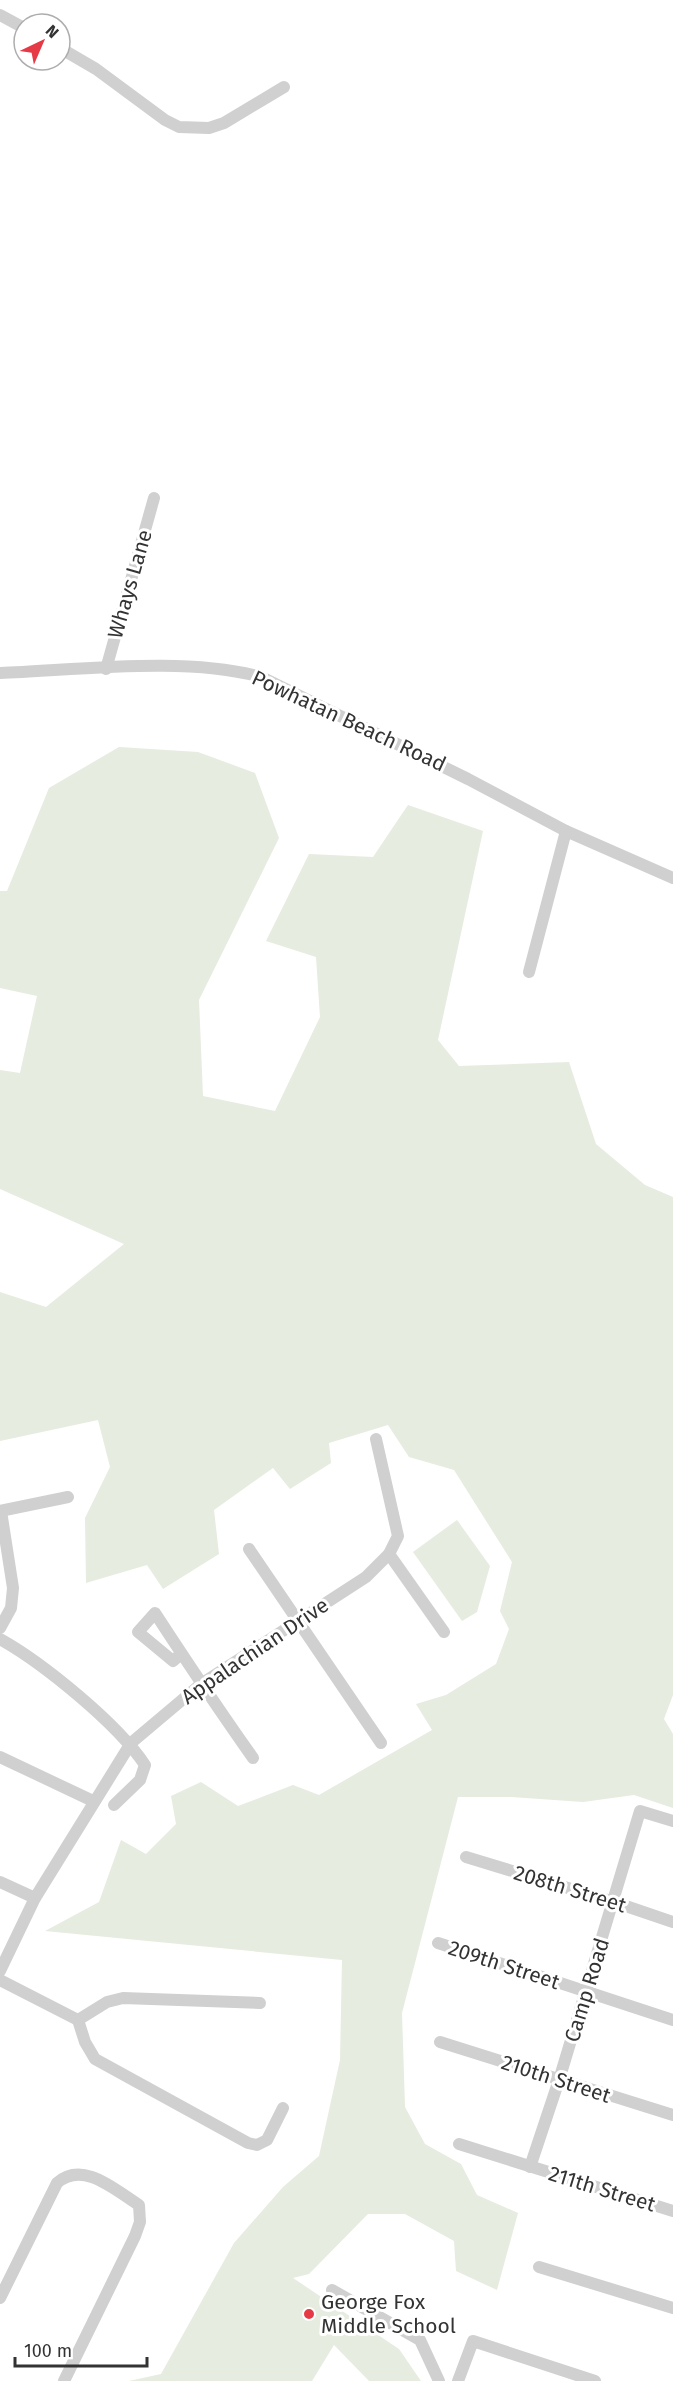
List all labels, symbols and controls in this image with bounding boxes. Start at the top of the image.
north arrow [12,12,72,72]
text: N [42,21,62,42]
street label: Whays Lane [102,527,158,641]
street label: Powhatan Beach Road [248,665,450,777]
street label: Appalachian Drive [176,1592,334,1710]
street label: 208th Street [511,1860,630,1919]
street label: 209th Street [445,1935,563,1995]
street label: Camp Road [559,1935,615,2045]
street label: 210th Street [498,2049,614,2109]
street label: 211th Street [546,2160,659,2218]
place label: George Fox Middle School [321,2289,456,2339]
marker: George Fox Middle School [302,2307,316,2321]
scale bar [15,2330,147,2368]
text: 100 m [24,2340,72,2362]

